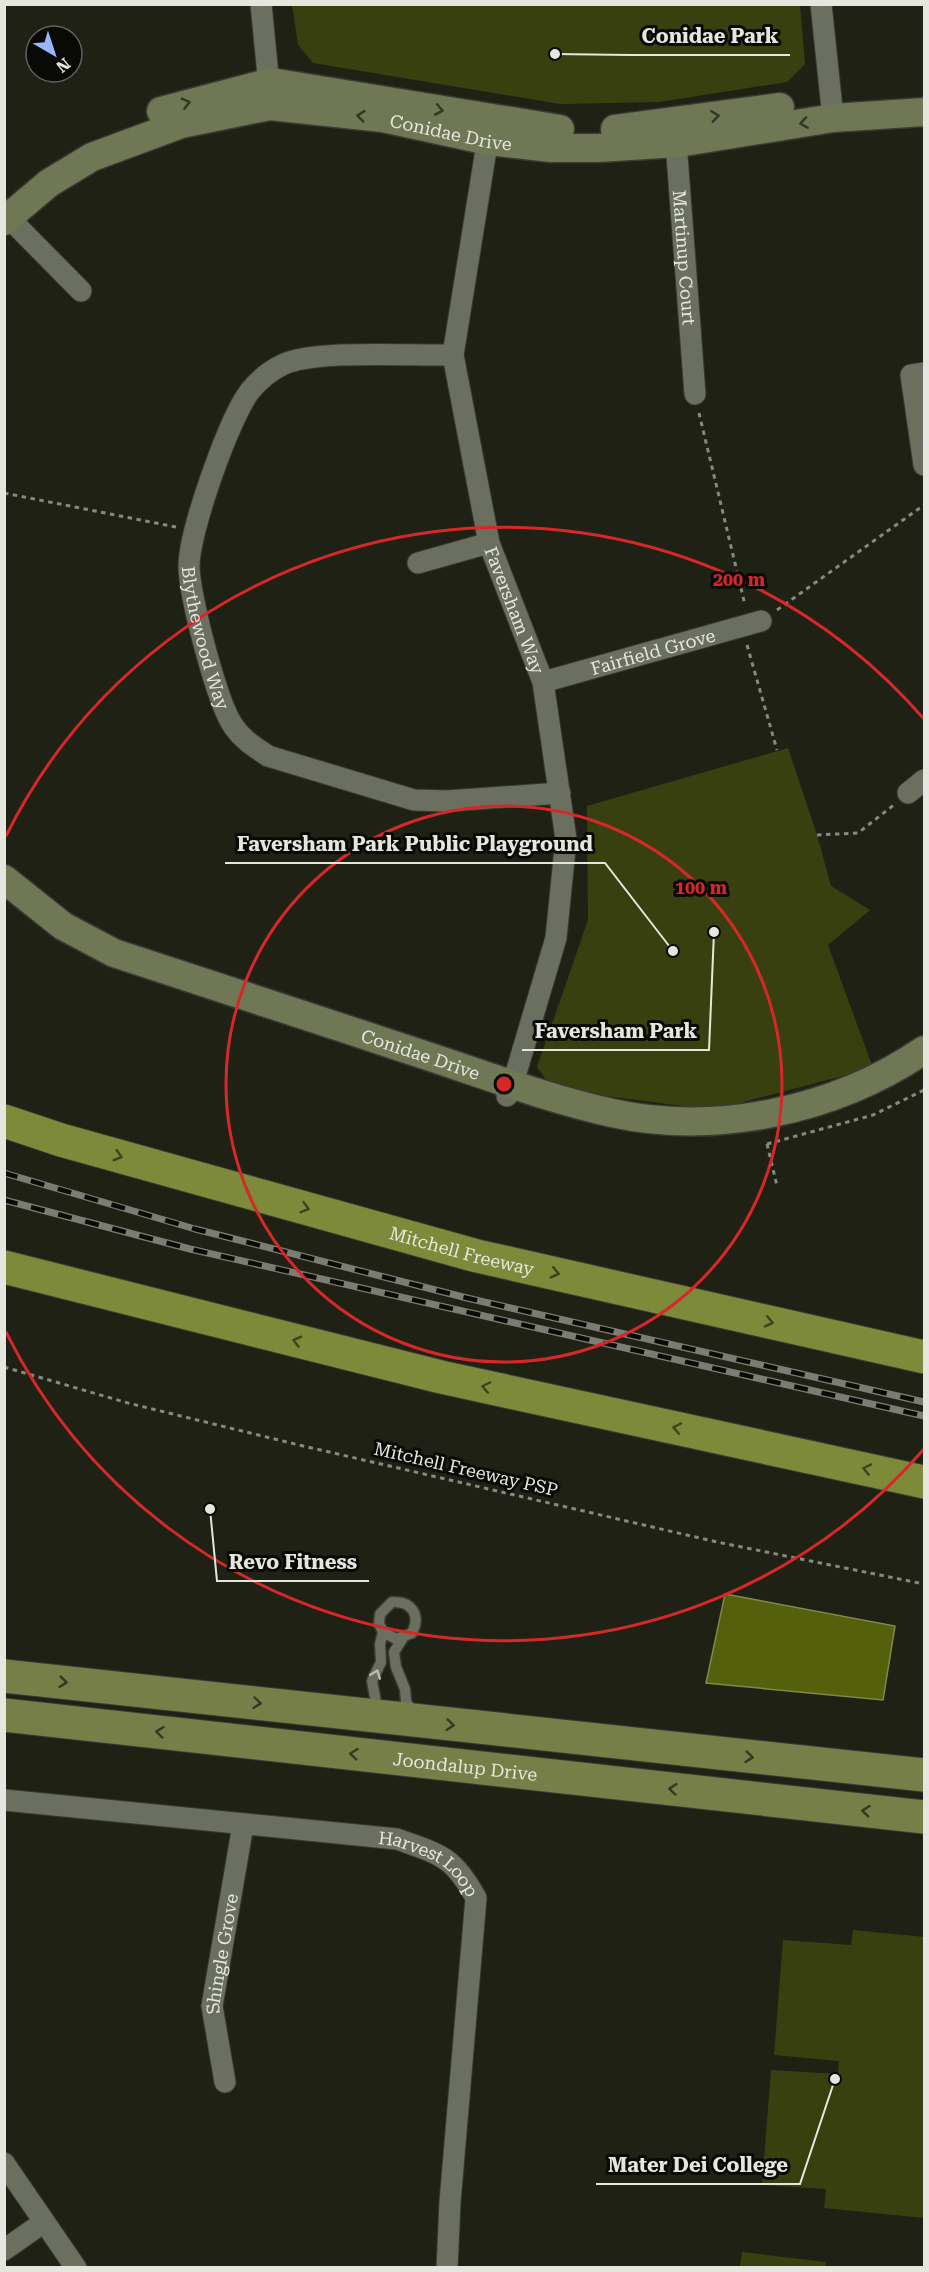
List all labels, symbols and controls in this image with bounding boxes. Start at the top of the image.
callout: Conidae Park [629,17,790,55]
north arrow [24,24,84,84]
text: Conidae Park [642,24,779,48]
text: N [52,54,74,77]
one-way arrow [181,98,191,111]
one-way arrow [434,103,444,116]
street label: Conidae Drive [388,109,513,154]
one-way arrow [357,110,366,123]
one-way arrow [711,111,720,123]
one-way arrow [799,116,809,129]
street label: Martinup Court [669,189,700,326]
street label: Faversham Way [481,543,549,677]
street label: Blythewood Way [178,565,234,713]
text: 200 m [713,569,766,590]
street label: Fairfield Grove [588,624,718,679]
callout: Faversham Park Public Playground [225,825,605,863]
text: Faversham Park Public Playground [237,832,594,856]
text: 100 m [675,877,728,898]
callout: Faversham Park [522,1012,709,1050]
text: Faversham Park [535,1019,698,1043]
street label: Conidae Drive [359,1024,483,1084]
centre of rings [494,1074,514,1094]
one-way arrow [112,1148,122,1161]
one-way arrow [300,1201,310,1213]
street label: Mitchell Freeway [387,1222,537,1279]
one-way arrow [550,1266,560,1279]
one-way arrow [764,1314,774,1327]
one-way arrow [292,1335,302,1348]
one-way arrow [481,1381,491,1394]
one-way arrow [672,1422,682,1435]
street label: Mitchell Freeway PSP [372,1438,560,1500]
one-way arrow [863,1463,873,1476]
callout: Revo Fitness [217,1543,369,1581]
text: Revo Fitness [229,1550,357,1574]
one-way arrow [369,1670,382,1680]
one-way arrow [58,1675,67,1688]
one-way arrow [252,1696,261,1709]
one-way arrow [446,1718,455,1731]
one-way arrow [155,1726,164,1739]
one-way arrow [349,1748,358,1760]
street label: Joondalup Drive [392,1748,539,1785]
one-way arrow [744,1750,753,1763]
one-way arrow [668,1783,677,1796]
one-way arrow [862,1805,871,1818]
street label: Harvest Loop [377,1827,483,1900]
street label: Shingle Grove [201,1892,242,2016]
callout: Mater Dei College [596,2146,800,2184]
text: Mater Dei College [608,2153,788,2177]

